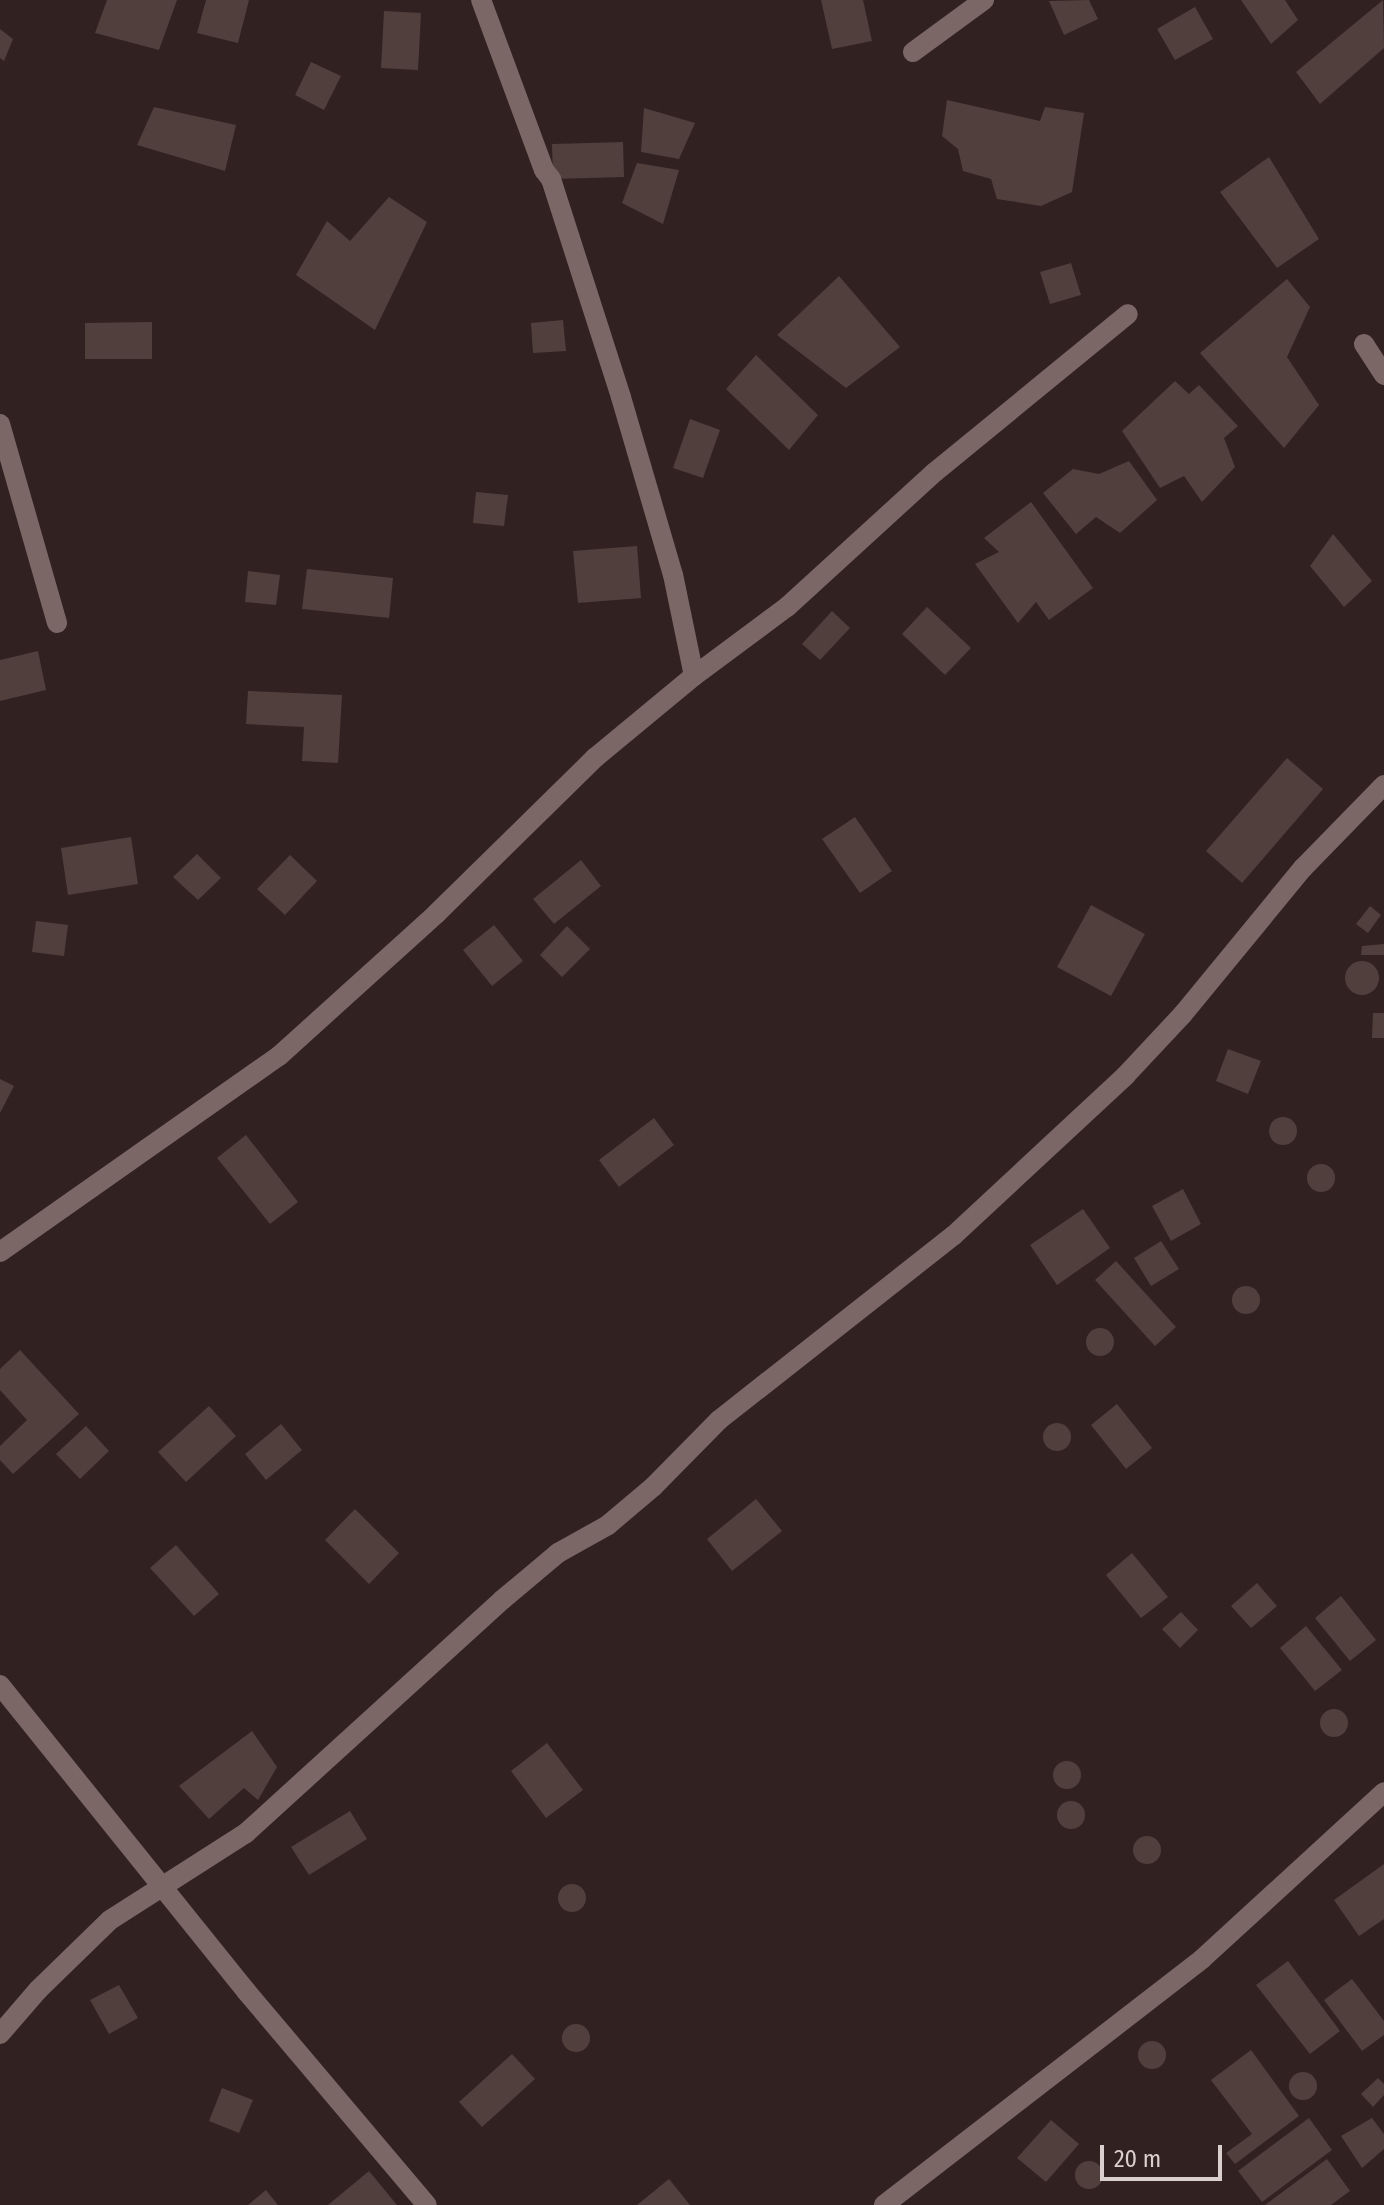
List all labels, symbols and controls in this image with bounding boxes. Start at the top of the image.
scale bar [1104,2129,1226,2179]
text: 20 m [1114,2145,1161,2173]

